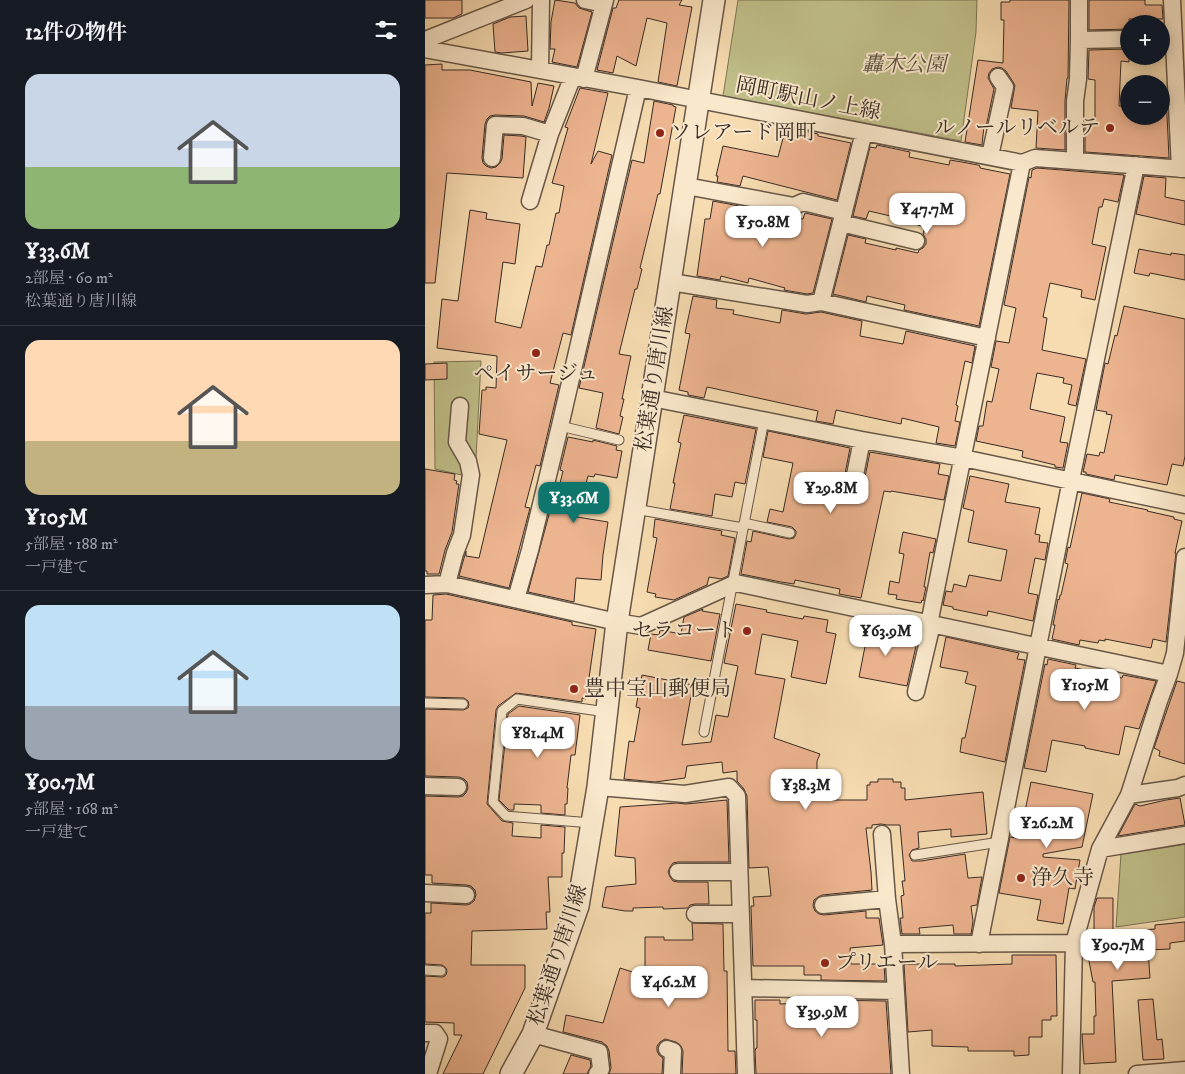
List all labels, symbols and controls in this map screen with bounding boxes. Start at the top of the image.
map controls [1120,15,1170,125]
button: + [1120,15,1170,65]
icon: filters [372,16,400,44]
text: 12件の物件 [25,20,127,46]
park label: 轟木公園 [862,52,949,78]
street label: 岡町駅山ノ上線 [733,72,883,126]
button: − [1120,75,1170,125]
icon: home [168,107,258,197]
place label: ルノールリベルテ [934,115,1100,141]
place label: ソレアード岡町 [670,120,816,146]
marker: ルノールリベルテ [1104,122,1116,134]
marker: ソレアード岡町 [654,127,666,139]
pin: ¥47.7M [886,192,968,235]
text: ¥47.7M [900,199,954,219]
pin: ¥50.8M [722,206,804,248]
text: ¥50.8M [736,212,790,232]
text: ¥33.6M [25,239,90,265]
text: 2部屋 · 60 m² [25,268,113,288]
text: 松葉通り唐川線 [25,291,137,311]
street label: 松葉通り唐川線 [631,304,679,454]
marker: ペイサージュ [530,347,542,359]
place label: ペイサージュ [473,361,599,387]
icon: home [168,372,258,462]
pin: ¥29.8M [790,472,872,514]
text: ¥29.8M [805,478,858,498]
pin: ¥33.6M [533,482,615,524]
text: ¥33.6M [549,488,599,508]
text: ¥105M [25,505,88,531]
text: 5部屋 · 188 m² [25,534,118,554]
text: 一戸建て [25,557,89,577]
pin: ¥63.9M [845,614,927,657]
place label: セラコート [632,618,737,644]
text: ¥63.9M [860,621,912,641]
marker: セラコート [741,625,753,637]
icon: home [168,637,258,727]
pin: ¥105M [1050,668,1120,711]
text: ¥105M [1061,675,1109,695]
place label: 豊中宝山郵便局 [584,676,731,702]
marker: 豊中宝山郵便局 [568,683,580,695]
pin: ¥81.4M [497,716,579,759]
text: ¥81.4M [512,723,564,743]
pin: ¥38.3M [765,768,847,811]
text: ¥90.7M [25,770,95,796]
text: ¥38.3M [781,775,831,795]
text: 5部屋 · 168 m² [25,799,118,819]
pin: ¥26.2M [1006,806,1088,849]
text: ¥26.2M [1020,813,1074,833]
text: 一戸建て [25,822,89,842]
place label: 浄久寺 [1031,865,1094,891]
marker: 浄久寺 [1015,872,1027,884]
street label: 松葉通り唐川線 [523,881,593,1029]
pin: ¥90.7M [1077,928,1159,971]
text: ¥90.7M [1091,935,1145,955]
place label: プリエール [835,950,938,976]
marker: プリエール [819,957,831,969]
pin: ¥46.2M [628,966,710,1008]
text: ¥46.2M [642,972,696,992]
pin: ¥39.9M [781,996,863,1038]
text: ¥39.9M [796,1002,848,1022]

